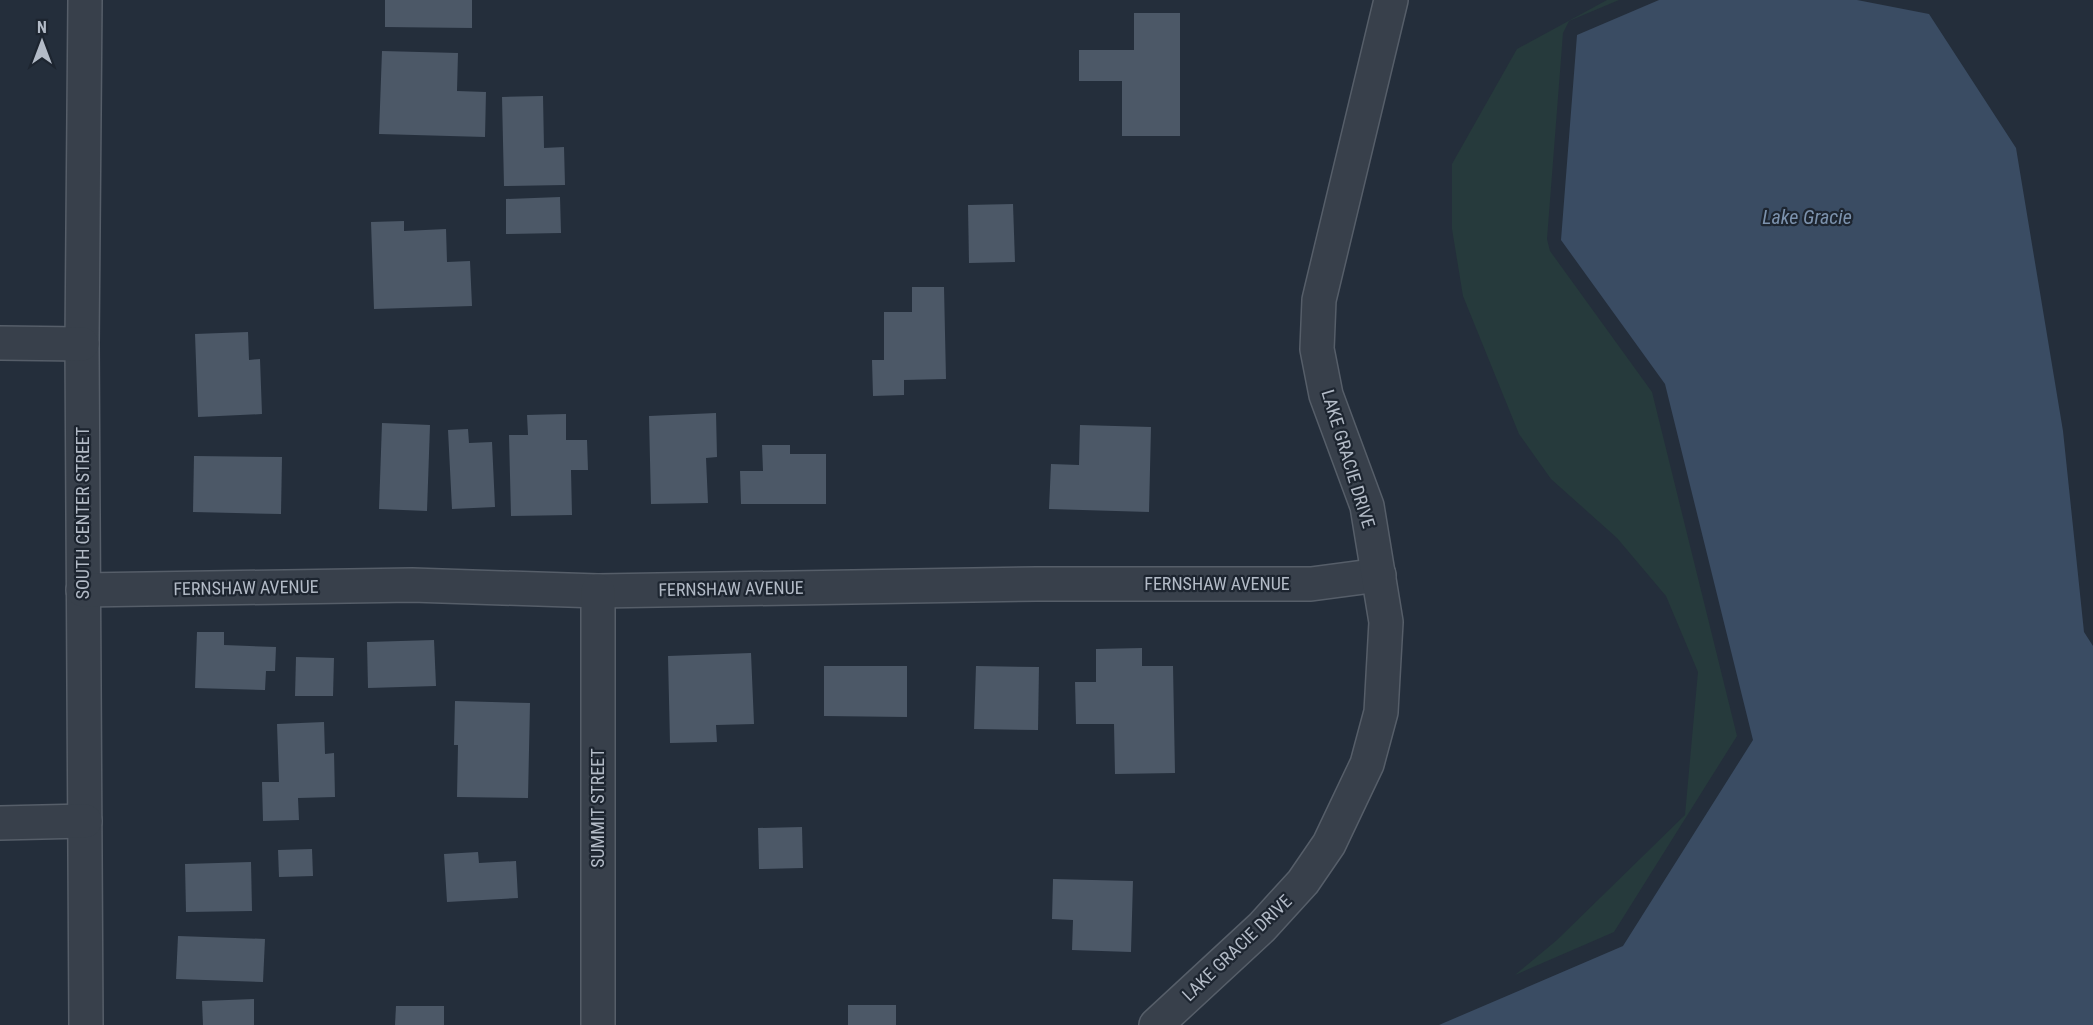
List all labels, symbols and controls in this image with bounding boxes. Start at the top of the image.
north arrow [12,12,72,72]
text: N [37,18,47,37]
water label: Lake Gracie [1762,205,1852,229]
street label: LAKE GRACIE DRIVE [1317,387,1380,531]
street label: SOUTH CENTER STREET [72,427,93,599]
street label: FERNSHAW AVENUE [1144,573,1290,594]
street label: FERNSHAW AVENUE [173,576,319,599]
street label: FERNSHAW AVENUE [658,577,804,600]
street label: SUMMIT STREET [587,748,608,868]
street label: LAKE GRACIE DRIVE [1178,890,1296,1005]

